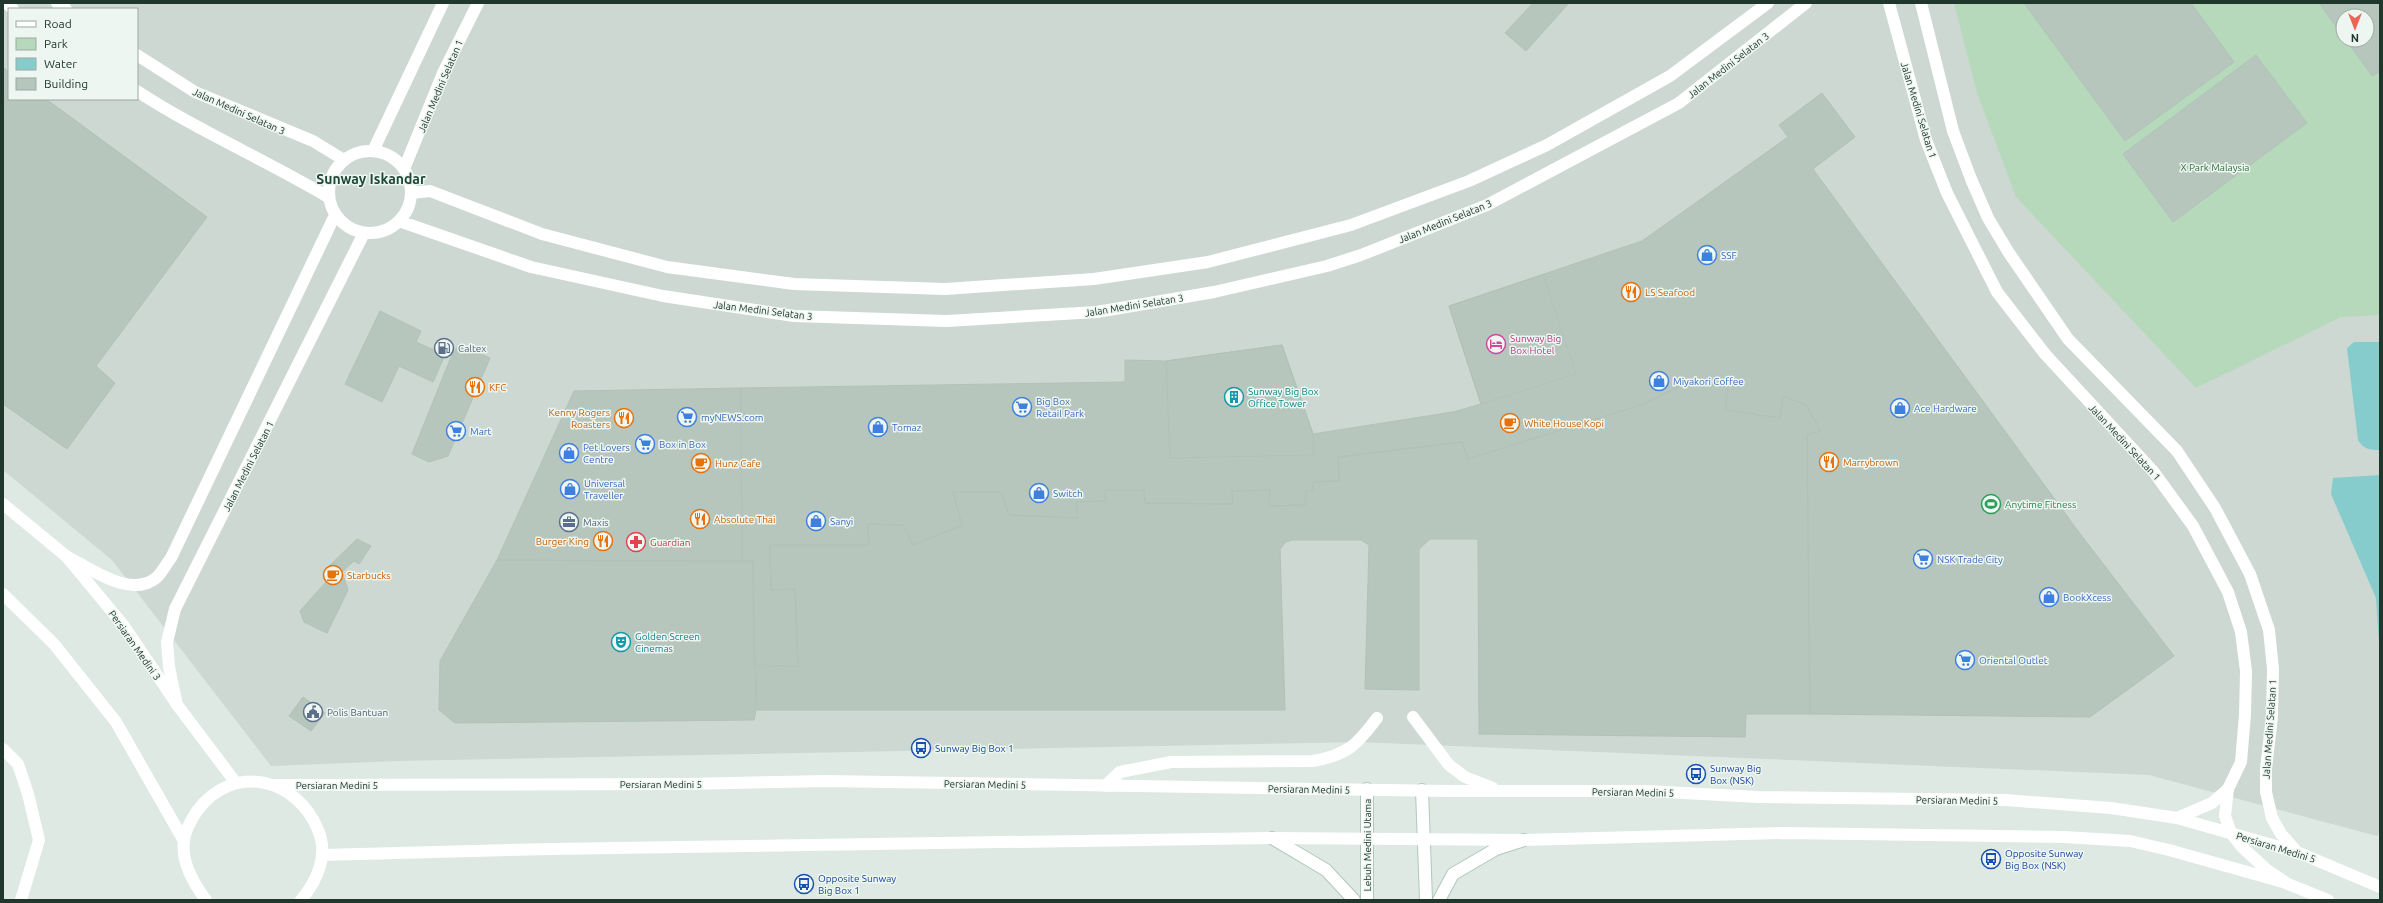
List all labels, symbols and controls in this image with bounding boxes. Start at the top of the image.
legend [8,8,138,100]
north arrow [2335,8,2375,48]
text: Road [44,17,72,30]
street label: Jalan Medini Selatan 3 [1686,30,1771,101]
text: N [2351,32,2359,44]
text: Park [44,37,68,50]
street label: Jalan Medini Selatan 1 [416,38,465,134]
text: Water [44,57,77,70]
street label: Jalan Medini Selatan 1 [1899,61,1938,160]
text: Building [44,77,88,90]
street label: Jalan Medini Selatan 3 [191,86,287,137]
park label: X Park Malaysia [2181,162,2249,173]
district label: Sunway Iskandar [316,171,426,187]
street label: Jalan Medini Selatan 3 [1397,198,1494,245]
shop icon: SSF [1696,244,1718,266]
place label: SSF [1721,250,1737,261]
restaurant icon: LS Seafood [1620,281,1642,303]
place label: LS Seafood [1645,287,1695,298]
street label: Jalan Medini Selatan 3 [1084,292,1184,319]
street label: Jalan Medini Selatan 3 [713,299,813,322]
hotel icon: Sunway Big Box Hotel [1485,333,1507,355]
place label: Sunway Big Box Hotel [1510,333,1561,356]
fuel station icon: Caltex [433,337,455,359]
place label: Caltex [458,343,486,354]
shop icon: Miyakori Coffee [1648,370,1670,392]
restaurant icon: KFC [464,376,486,398]
place label: Miyakori Coffee [1673,376,1744,387]
place label: KFC [489,382,506,393]
building icon: Sunway Big Box Office Tower [1223,386,1245,408]
place label: Sunway Big Box Office Tower [1248,386,1319,409]
supermarket icon: Big Box Retail Park [1011,396,1033,418]
place label: Big Box Retail Park [1036,396,1084,419]
shop icon: Ace Hardware [1889,397,1911,419]
street label: Jalan Medini Selatan 1 [2087,402,2163,483]
place label: Ace Hardware [1914,403,1977,414]
supermarket icon: myNEWS.com [676,406,698,428]
place label: Kenny Rogers Roasters [549,407,610,430]
restaurant icon: Kenny Rogers Roasters [613,407,635,429]
place label: myNEWS.com [701,412,763,423]
cafe icon: White House Kopi [1499,412,1521,434]
shop icon: Tomaz [867,416,889,438]
place label: White House Kopi [1524,418,1604,429]
street label: Jalan Medini Selatan 1 [221,419,276,513]
supermarket icon: Mart [445,420,467,442]
place label: Tomaz [892,422,922,433]
place label: Mart [470,426,492,437]
supermarket icon: Box in Box [634,433,656,455]
place label: Box in Box [659,439,706,450]
shop icon: Pet Lovers Centre [558,442,580,464]
place label: Pet Lovers Centre [583,442,630,465]
restaurant icon: Marrybrown [1818,451,1840,473]
cafe icon: Hunz Cafe [690,452,712,474]
place label: Marrybrown [1843,457,1898,468]
place label: Hunz Cafe [715,458,761,469]
shop icon: Universal Traveller [559,478,581,500]
place label: Universal Traveller [584,478,626,501]
shop icon: Switch [1028,482,1050,504]
place label: Switch [1053,488,1083,499]
sports icon: Anytime Fitness [1980,493,2002,515]
place label: Anytime Fitness [2005,499,2076,510]
restaurant icon: Absolute Thai [689,508,711,530]
shop icon: Sanyi [805,510,827,532]
office icon: Maxis [558,511,580,533]
place label: Absolute Thai [714,514,775,525]
place label: Sanyi [830,516,853,527]
place label: Maxis [583,517,609,528]
restaurant icon: Burger King [592,530,614,552]
pharmacy icon: Guardian [625,531,647,553]
place label: Burger King [536,536,589,547]
place label: Guardian [650,537,690,548]
supermarket icon: NSK Trade City [1912,548,1934,570]
place label: NSK Trade City [1937,554,2003,565]
cafe icon: Starbucks [322,564,344,586]
place label: Starbucks [347,570,391,581]
shop icon: BookXcess [2038,586,2060,608]
place label: BookXcess [2063,592,2111,603]
street label: Persiaran Medini 3 [106,608,163,682]
theatre icon: Golden Screen Cinemas [610,631,632,653]
place label: Golden Screen Cinemas [635,631,700,654]
supermarket icon: Oriental Outlet [1954,649,1976,671]
place label: Oriental Outlet [1979,655,2048,666]
street label: Jalan Medini Selatan 1 [2261,679,2278,779]
public building icon: Polis Bantuan [302,701,324,723]
place label: Polis Bantuan [327,707,388,718]
bus stop icon: Sunway Big Box 1 [910,737,932,759]
place label: Sunway Big Box 1 [935,743,1014,754]
bus stop icon: Sunway Big Box (NSK) [1685,763,1707,785]
place label: Sunway Big Box (NSK) [1710,763,1761,786]
street label: Persiaran Medini 5 [944,778,1026,791]
street label: Persiaran Medini 5 [620,779,702,790]
street label: Persiaran Medini 5 [296,780,378,791]
street label: Persiaran Medini 5 [1268,783,1350,796]
street label: Persiaran Medini 5 [1592,786,1674,799]
street label: Persiaran Medini 5 [1916,794,1998,807]
street label: Lebuh Medini Utama [1362,799,1373,891]
street label: Persiaran Medini 5 [2235,830,2317,865]
bus stop icon: Opposite Sunway Big Box (NSK) [1980,848,2002,870]
place label: Opposite Sunway Big Box (NSK) [2005,848,2083,871]
bus stop icon: Opposite Sunway Big Box 1 [793,873,815,895]
place label: Opposite Sunway Big Box 1 [818,873,896,896]

